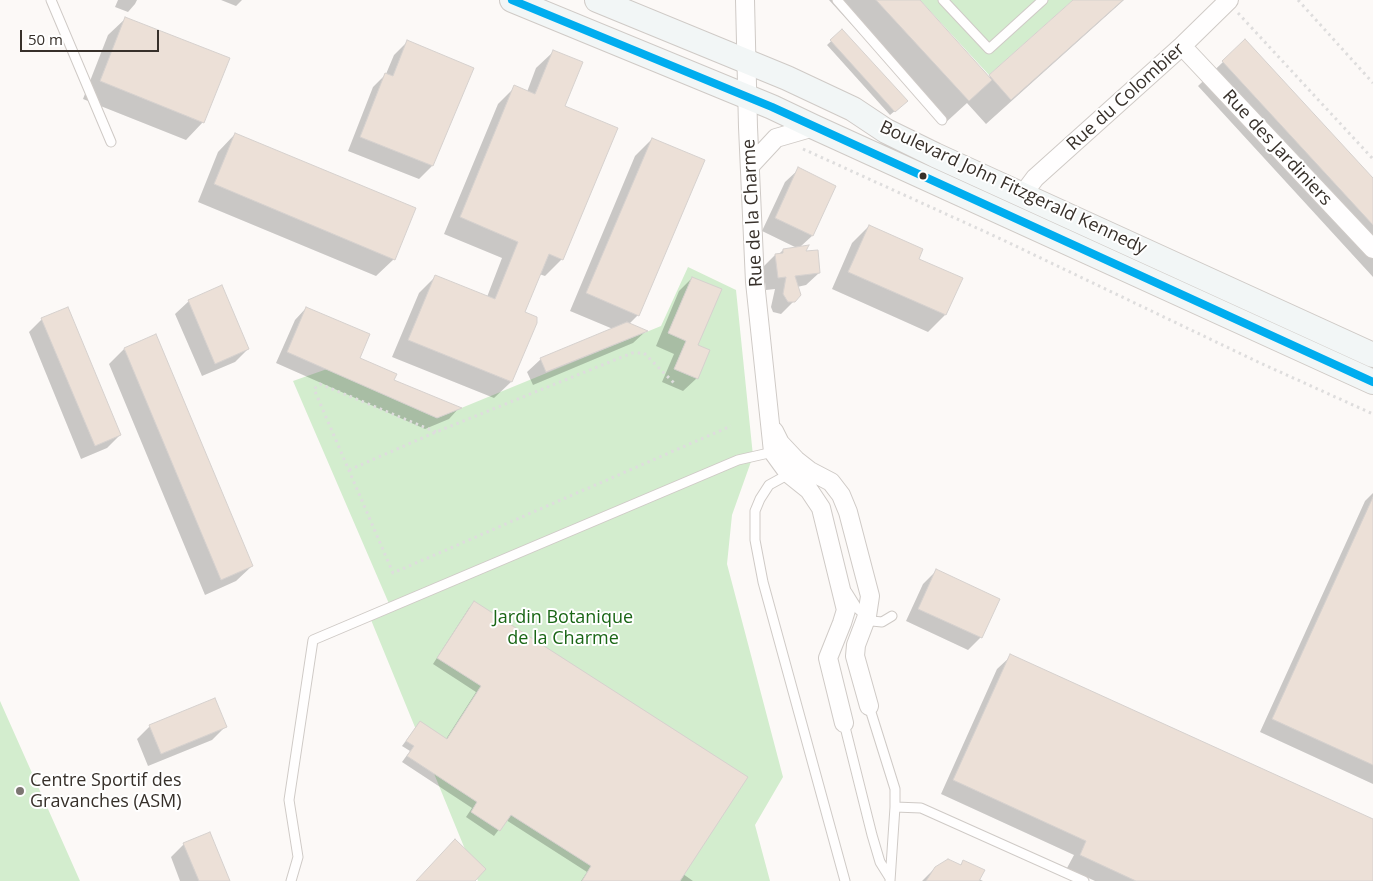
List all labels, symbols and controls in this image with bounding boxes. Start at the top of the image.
scale bar [22,20,161,52]
text: 50 m [28,29,63,49]
street label: Rue du Colombier [1063,38,1189,156]
street label: Rue des Jardiniers [1218,86,1336,210]
street label: Boulevard John Fitzgerald Kennedy [876,116,1150,260]
street label: Rue de la Charme [738,138,768,288]
unlabelled marker [918,171,928,181]
park label: Jardin Botanique de la Charme [493,607,633,650]
place label: Centre Sportif des Gravanches (ASM) [30,770,182,812]
marker: Centre Sportif des Gravanches (ASM) [14,785,26,797]

